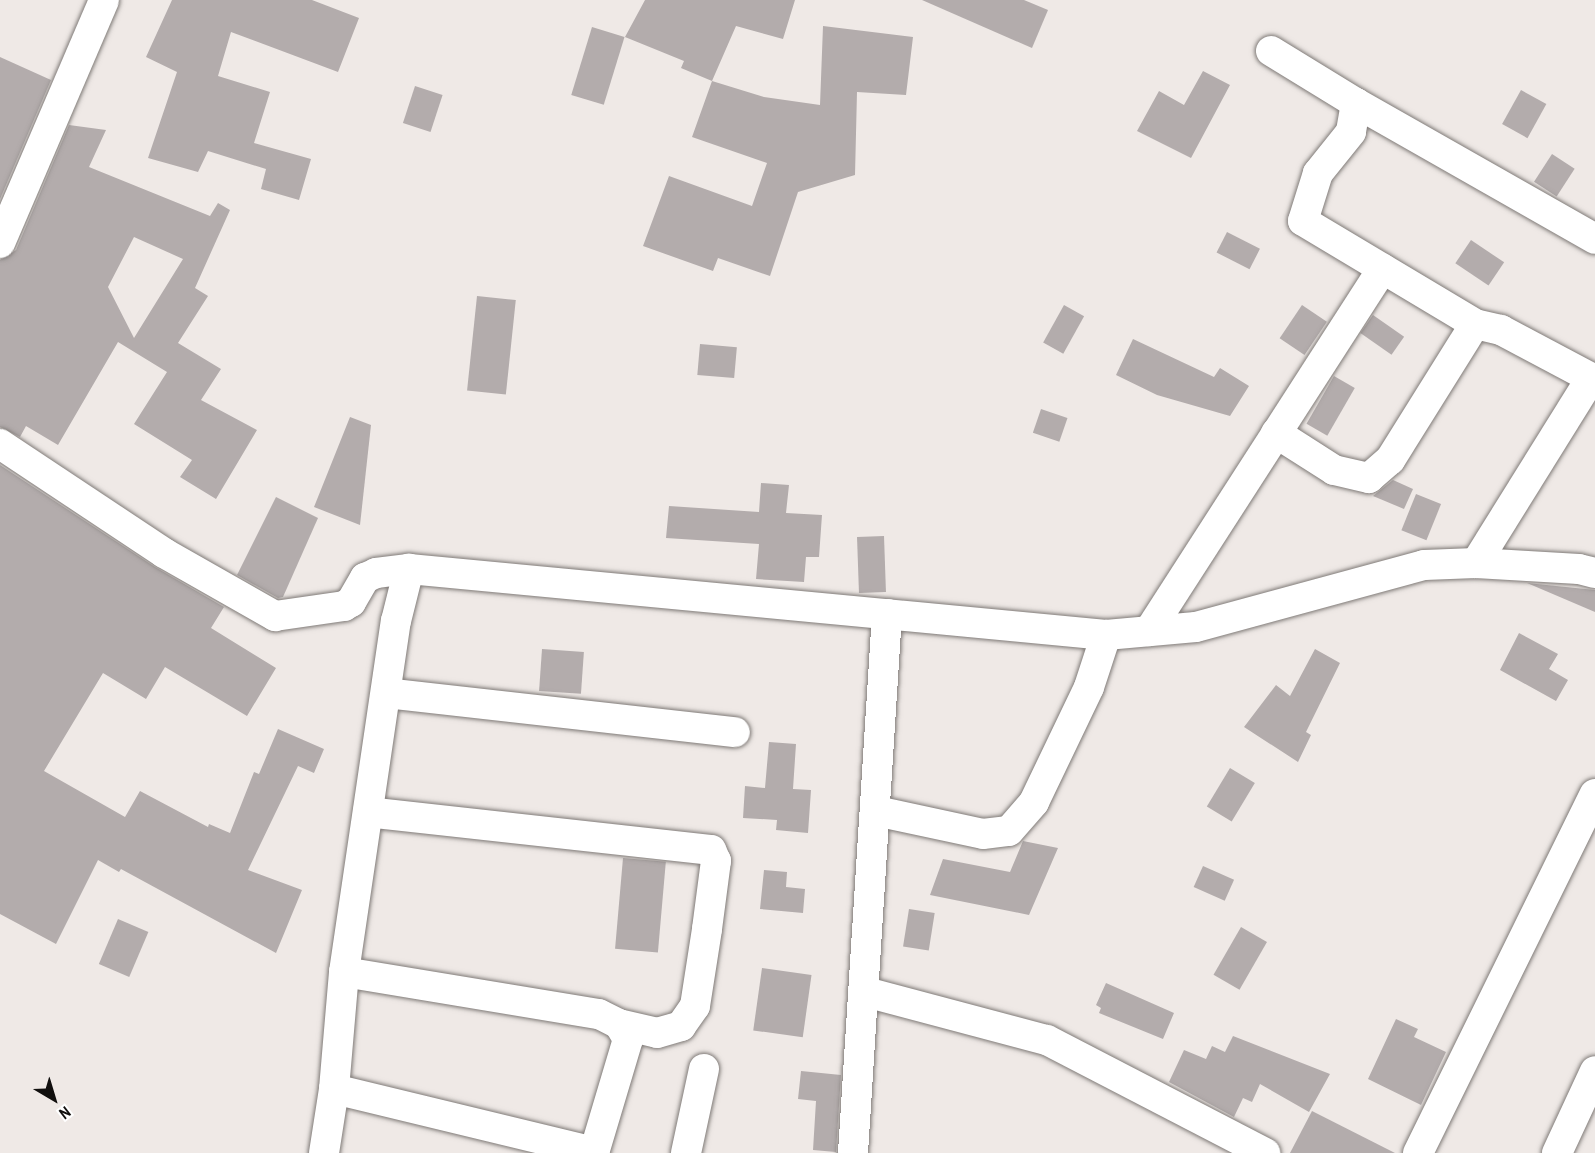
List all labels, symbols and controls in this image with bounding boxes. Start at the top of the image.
north arrow [24,1069,84,1129]
text: N [55,1102,76,1125]

